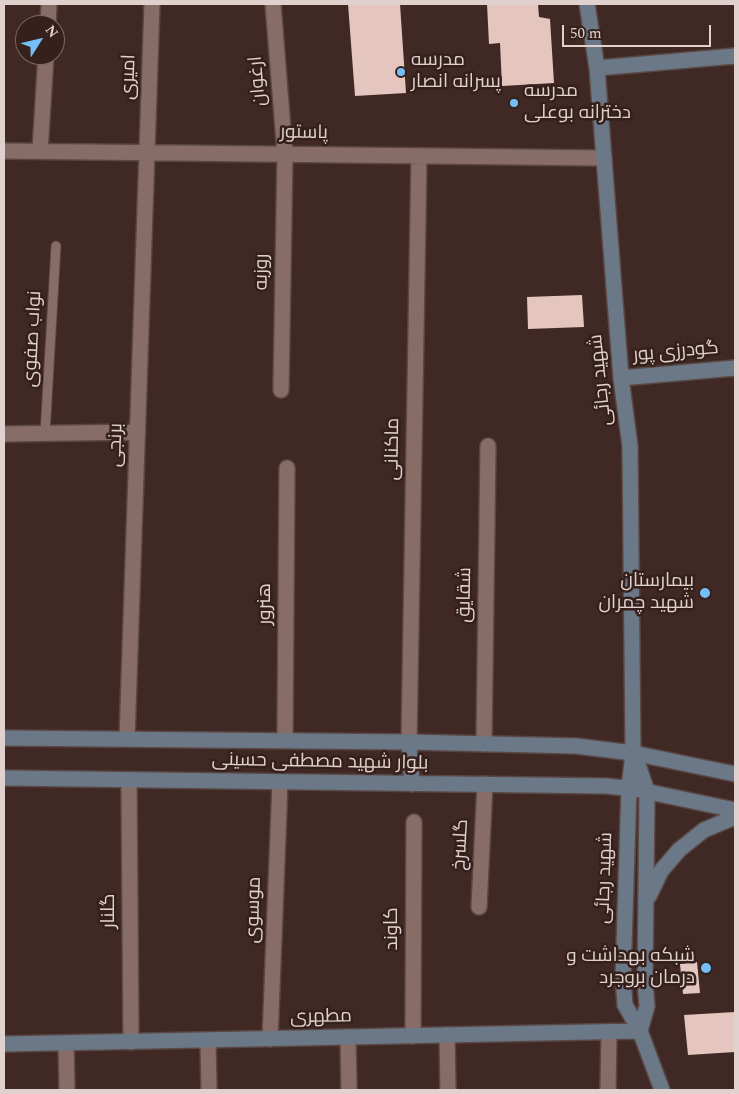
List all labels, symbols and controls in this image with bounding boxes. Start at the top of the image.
north arrow [15,15,65,65]
scale bar [564,15,713,47]
text: N [40,21,64,42]
text: 50 m [570,22,602,45]
place label: مدرسه پسرانه انصار [411,50,501,94]
street label: امیری [118,54,142,100]
street label: ارغوان [245,55,273,107]
marker: مدرسه پسرانه انصار [395,66,407,78]
place label: مدرسه دخترانه بوعلی [524,81,631,125]
marker: مدرسه دخترانه بوعلی [508,97,520,109]
street label: پاستور [280,122,328,146]
street label: روزبه [251,254,275,290]
street label: نواب صفوی [20,290,48,388]
street label: شهید رجائی [586,333,618,427]
street label: گودرزی پور [632,338,720,368]
street label: ماکنانی [382,417,406,481]
street label: برنجی [105,423,129,467]
street label: شقایق [454,567,478,623]
place label: بیمارستان شهید چمران [598,571,694,615]
street label: هنرور [255,583,277,625]
marker: بیمارستان شهید چمران [698,586,712,600]
street label: بلوار شهید مصطفی حسینی [211,750,429,776]
street label: گلسرخ [449,819,475,871]
street label: شهید رجائی [593,832,619,924]
street label: موسوی [242,876,268,944]
street label: گلنار [99,894,121,928]
street label: کاوند [382,907,404,951]
place label: شبکه بهداشت و درمان بروجرد [566,946,695,990]
marker: شبکه بهداشت و درمان بروجرد [699,961,713,975]
street label: مطهری [290,1006,352,1030]

